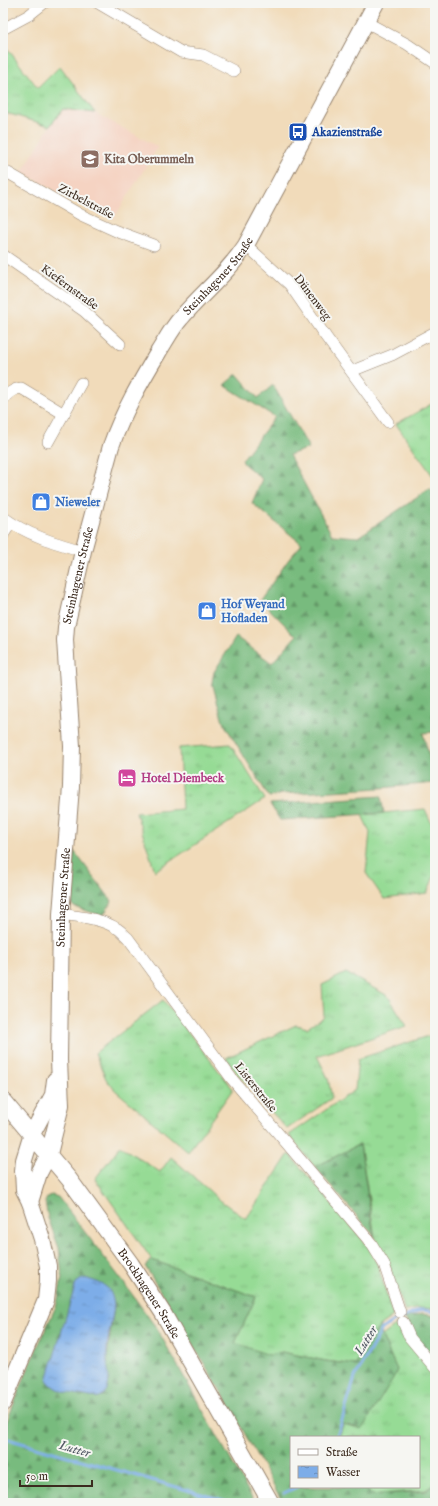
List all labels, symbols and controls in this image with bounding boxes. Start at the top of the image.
bus stop icon: Akazienstraße [287,121,309,143]
place label: Akazienstraße [311,125,382,140]
school or university icon: Kita Oberummeln [79,148,101,170]
place label: Kita Oberummeln [104,152,195,167]
street label: Zirbelstraße [55,181,117,223]
street label: Steinhagener Straße [180,234,257,319]
street label: Kiefernstraße [38,261,102,314]
street label: Dünenweg [290,271,335,324]
shop icon: Nieweler [30,491,52,513]
place label: Nieweler [54,495,101,510]
street label: Steinhagener Straße [60,525,97,626]
place label: Hof Weyand Hofladen [221,597,285,626]
shop icon: Hof Weyand Hofladen [196,600,218,622]
hotel icon: Hotel Diembeck [116,767,138,789]
place label: Hotel Diembeck [141,771,225,786]
street label: Steinhagener Straße [54,847,74,947]
street label: Listerstraße [231,1059,281,1116]
street label: Brockhagener Straße [114,1246,183,1342]
water label: Lutter [350,1322,382,1360]
legend [290,1436,420,1488]
water label: Lutter [56,1437,93,1462]
text: Straße [326,1445,358,1460]
scale bar [20,1462,92,1488]
text: Wasser [326,1465,361,1480]
text: 50 m [26,1469,48,1484]

